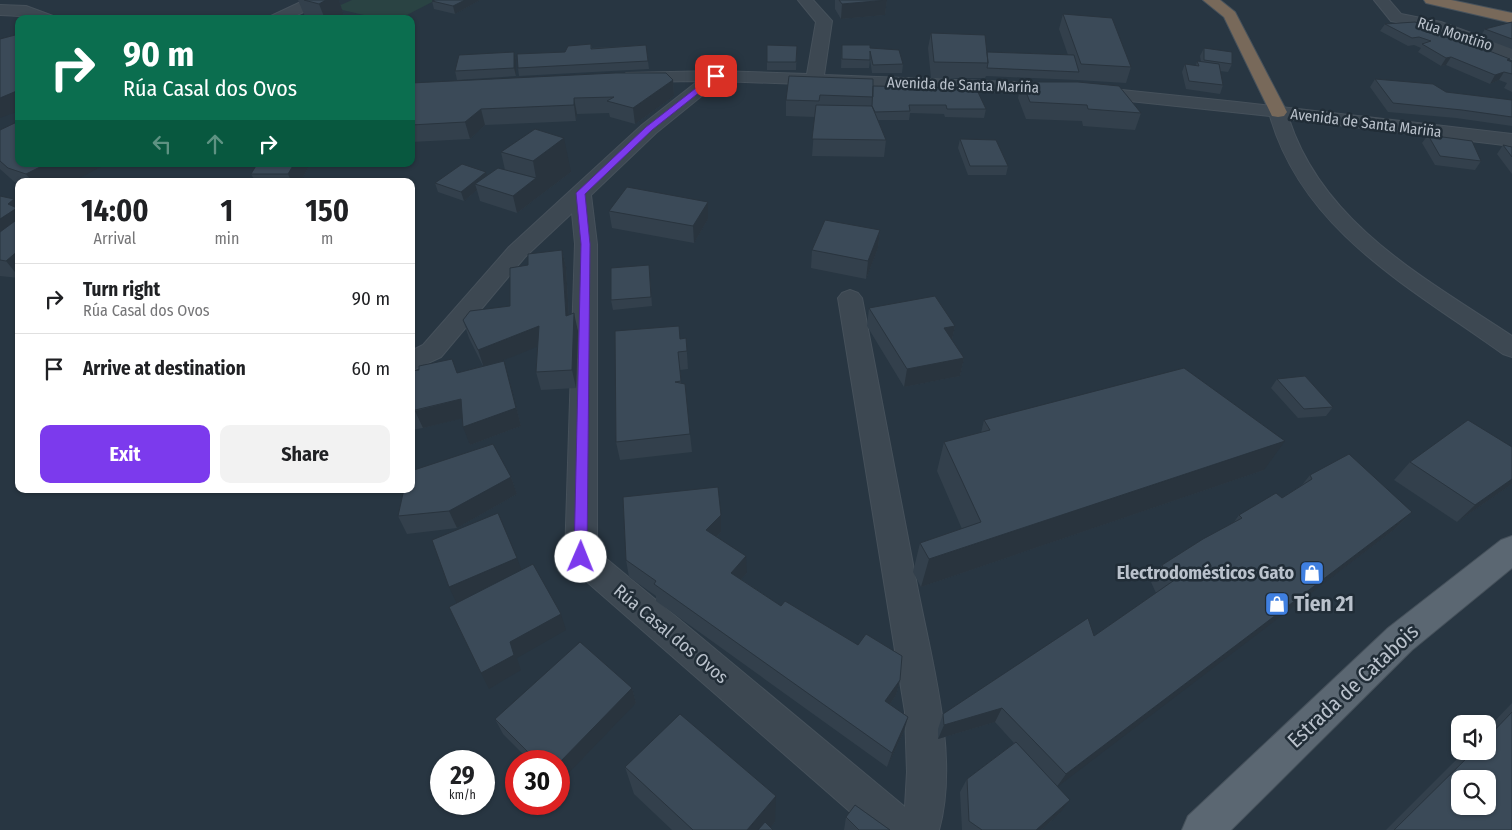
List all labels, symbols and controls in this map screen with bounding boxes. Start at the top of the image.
street label: Rúa Montiño [1415,13,1495,55]
text: 90 m [123,33,194,75]
icon: right [40,35,105,100]
pin [695,55,737,97]
icon: arrive [702,62,730,90]
street label: Avenida de Santa Mariña [887,73,1039,97]
text: Rúa Casal dos Ovos [123,75,297,102]
street label: Avenida de Santa Mariña [1289,105,1443,141]
icon: left [148,130,176,158]
icon: ahead [201,130,229,158]
icon: right [254,130,282,158]
text: 14:00 [81,193,149,229]
text: 1 [221,193,233,229]
text: 150 [305,193,349,229]
text: Arrival [94,229,136,248]
text: min [215,229,239,248]
text: m [321,229,333,248]
text: Turn right [83,278,160,301]
icon: right [40,285,68,313]
text: 90 m [352,287,390,310]
text: Rúa Casal dos Ovos [83,301,210,320]
icon: arrive [40,355,68,383]
text: Arrive at destination [83,357,246,380]
text: 60 m [352,357,390,380]
button: Exit [40,425,210,483]
button: Share [220,425,390,483]
position arrow [554,530,606,582]
shop icon: Electrodomésticos Gato [1299,560,1325,586]
place label: Electrodomésticos Gato [1117,562,1294,584]
street label: Rúa Casal dos Ovos [609,580,733,688]
shop icon: Tien 21 [1264,591,1290,617]
place label: Tien 21 [1294,591,1354,617]
street label: Estrada de Catabois [1282,619,1424,753]
map controls [1451,715,1496,815]
button: sound [1451,715,1496,760]
speed limit sign: 30 [505,750,570,815]
text: 29 [450,761,475,791]
button: search [1451,770,1496,815]
text: km/h [449,788,476,802]

